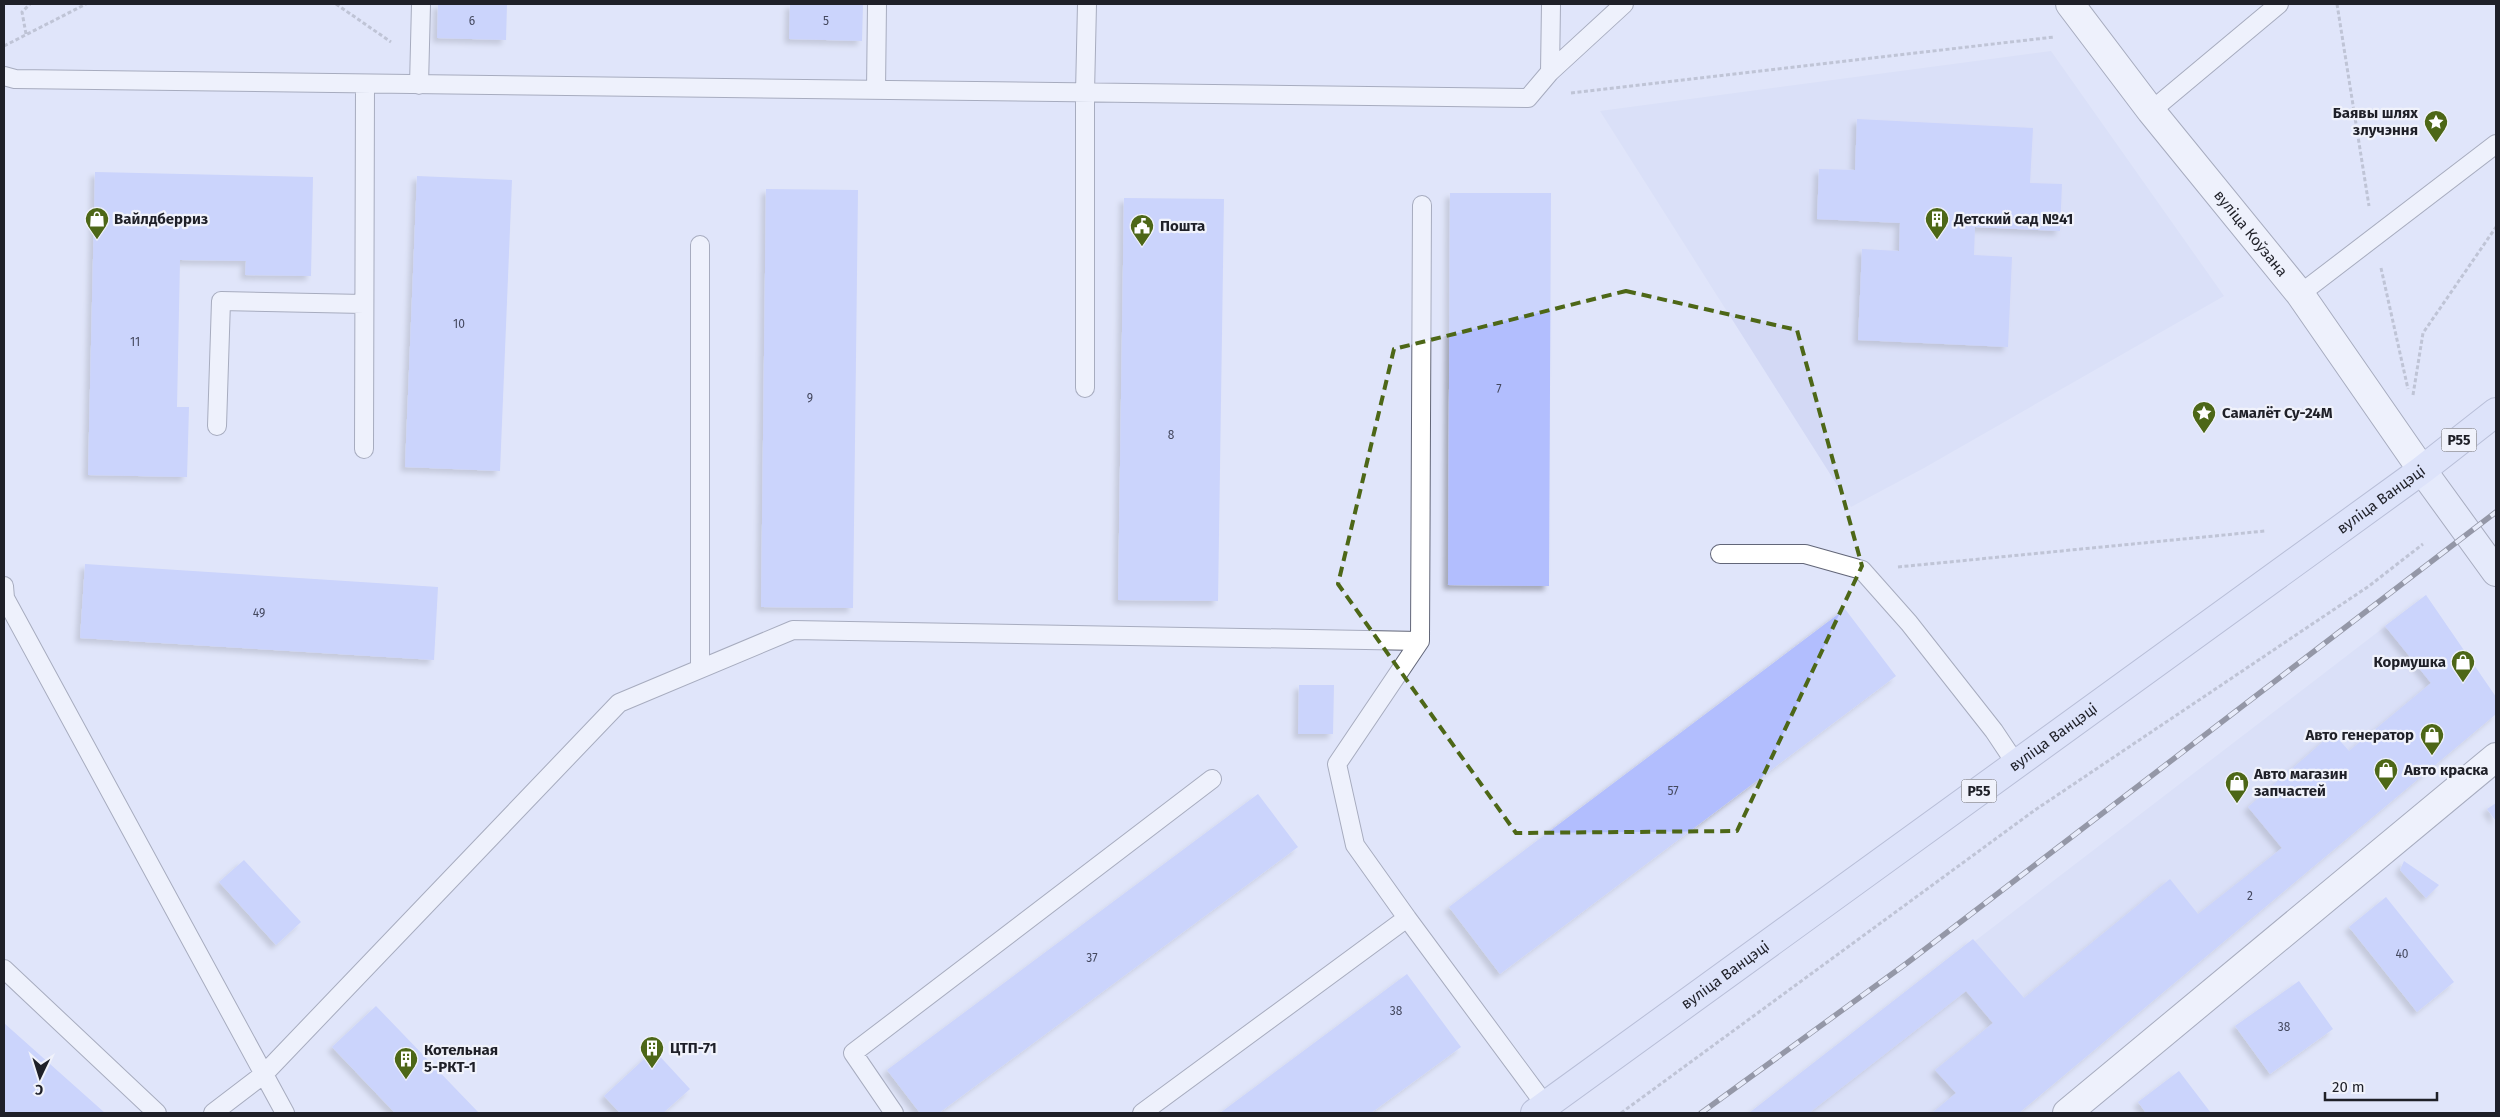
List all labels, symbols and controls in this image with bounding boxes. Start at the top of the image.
house number: 6 [469,14,475,28]
house number: 5 [823,14,829,28]
place label: Баявы шлях злучэння [2333,104,2418,139]
place icon: Баявы шлях злучэння [2423,109,2449,143]
street label: вуліца Коўзана [2210,186,2291,280]
shop icon: Вайлдберриз [84,206,110,240]
building icon: Детский сад №41 [1924,206,1950,240]
place label: Вайлдберриз [114,210,208,228]
place label: Детский сад №41 [1953,210,2073,228]
public building icon: Пошта [1129,213,1155,247]
place label: Пошта [1160,217,1205,235]
house number: 10 [453,317,465,331]
house number: 11 [130,335,140,349]
house number: 7 [1496,382,1502,396]
house number: 9 [807,391,813,405]
place icon: Самалёт Су-24М [2191,400,2217,434]
place label: Самалёт Су-24М [2222,404,2333,422]
house number: 8 [1168,428,1175,442]
road number: Р55 [2442,428,2476,452]
street label: вуліца Ванцэці [2333,462,2429,538]
house number: 49 [253,606,265,620]
shop icon: Кормушка [2450,649,2476,683]
place label: Кормушка [2374,653,2446,671]
street label: вуліца Ванцэці [2006,699,2101,775]
shop icon: Авто генератор [2419,722,2445,756]
place label: Авто генератор [2304,726,2414,744]
shop icon: Авто краска [2373,757,2399,791]
place label: Авто краска [2403,761,2489,779]
place label: Авто магазин запчастей [2253,765,2347,800]
shop icon: Авто магазин запчастей [2224,770,2250,804]
road number: Р55 [1962,779,1996,802]
house number: 57 [1667,784,1679,798]
house number: 2 [2247,889,2253,903]
street label: вуліца Ванцэці [1678,937,1773,1013]
house number: 40 [2395,947,2409,961]
house number: 37 [1086,951,1098,965]
house number: 38 [1390,1004,1403,1018]
house number: 38 [2278,1020,2291,1034]
building icon: ЦТП-71 [639,1035,665,1069]
place label: ЦТП-71 [670,1039,717,1057]
place label: Котельная 5-РКТ-1 [424,1041,498,1076]
building icon: Котельная 5-РКТ-1 [393,1046,419,1080]
north arrow [15,1052,65,1102]
scale bar [2325,1070,2438,1102]
text: 20 m [2332,1078,2365,1096]
text: С [35,1081,44,1098]

